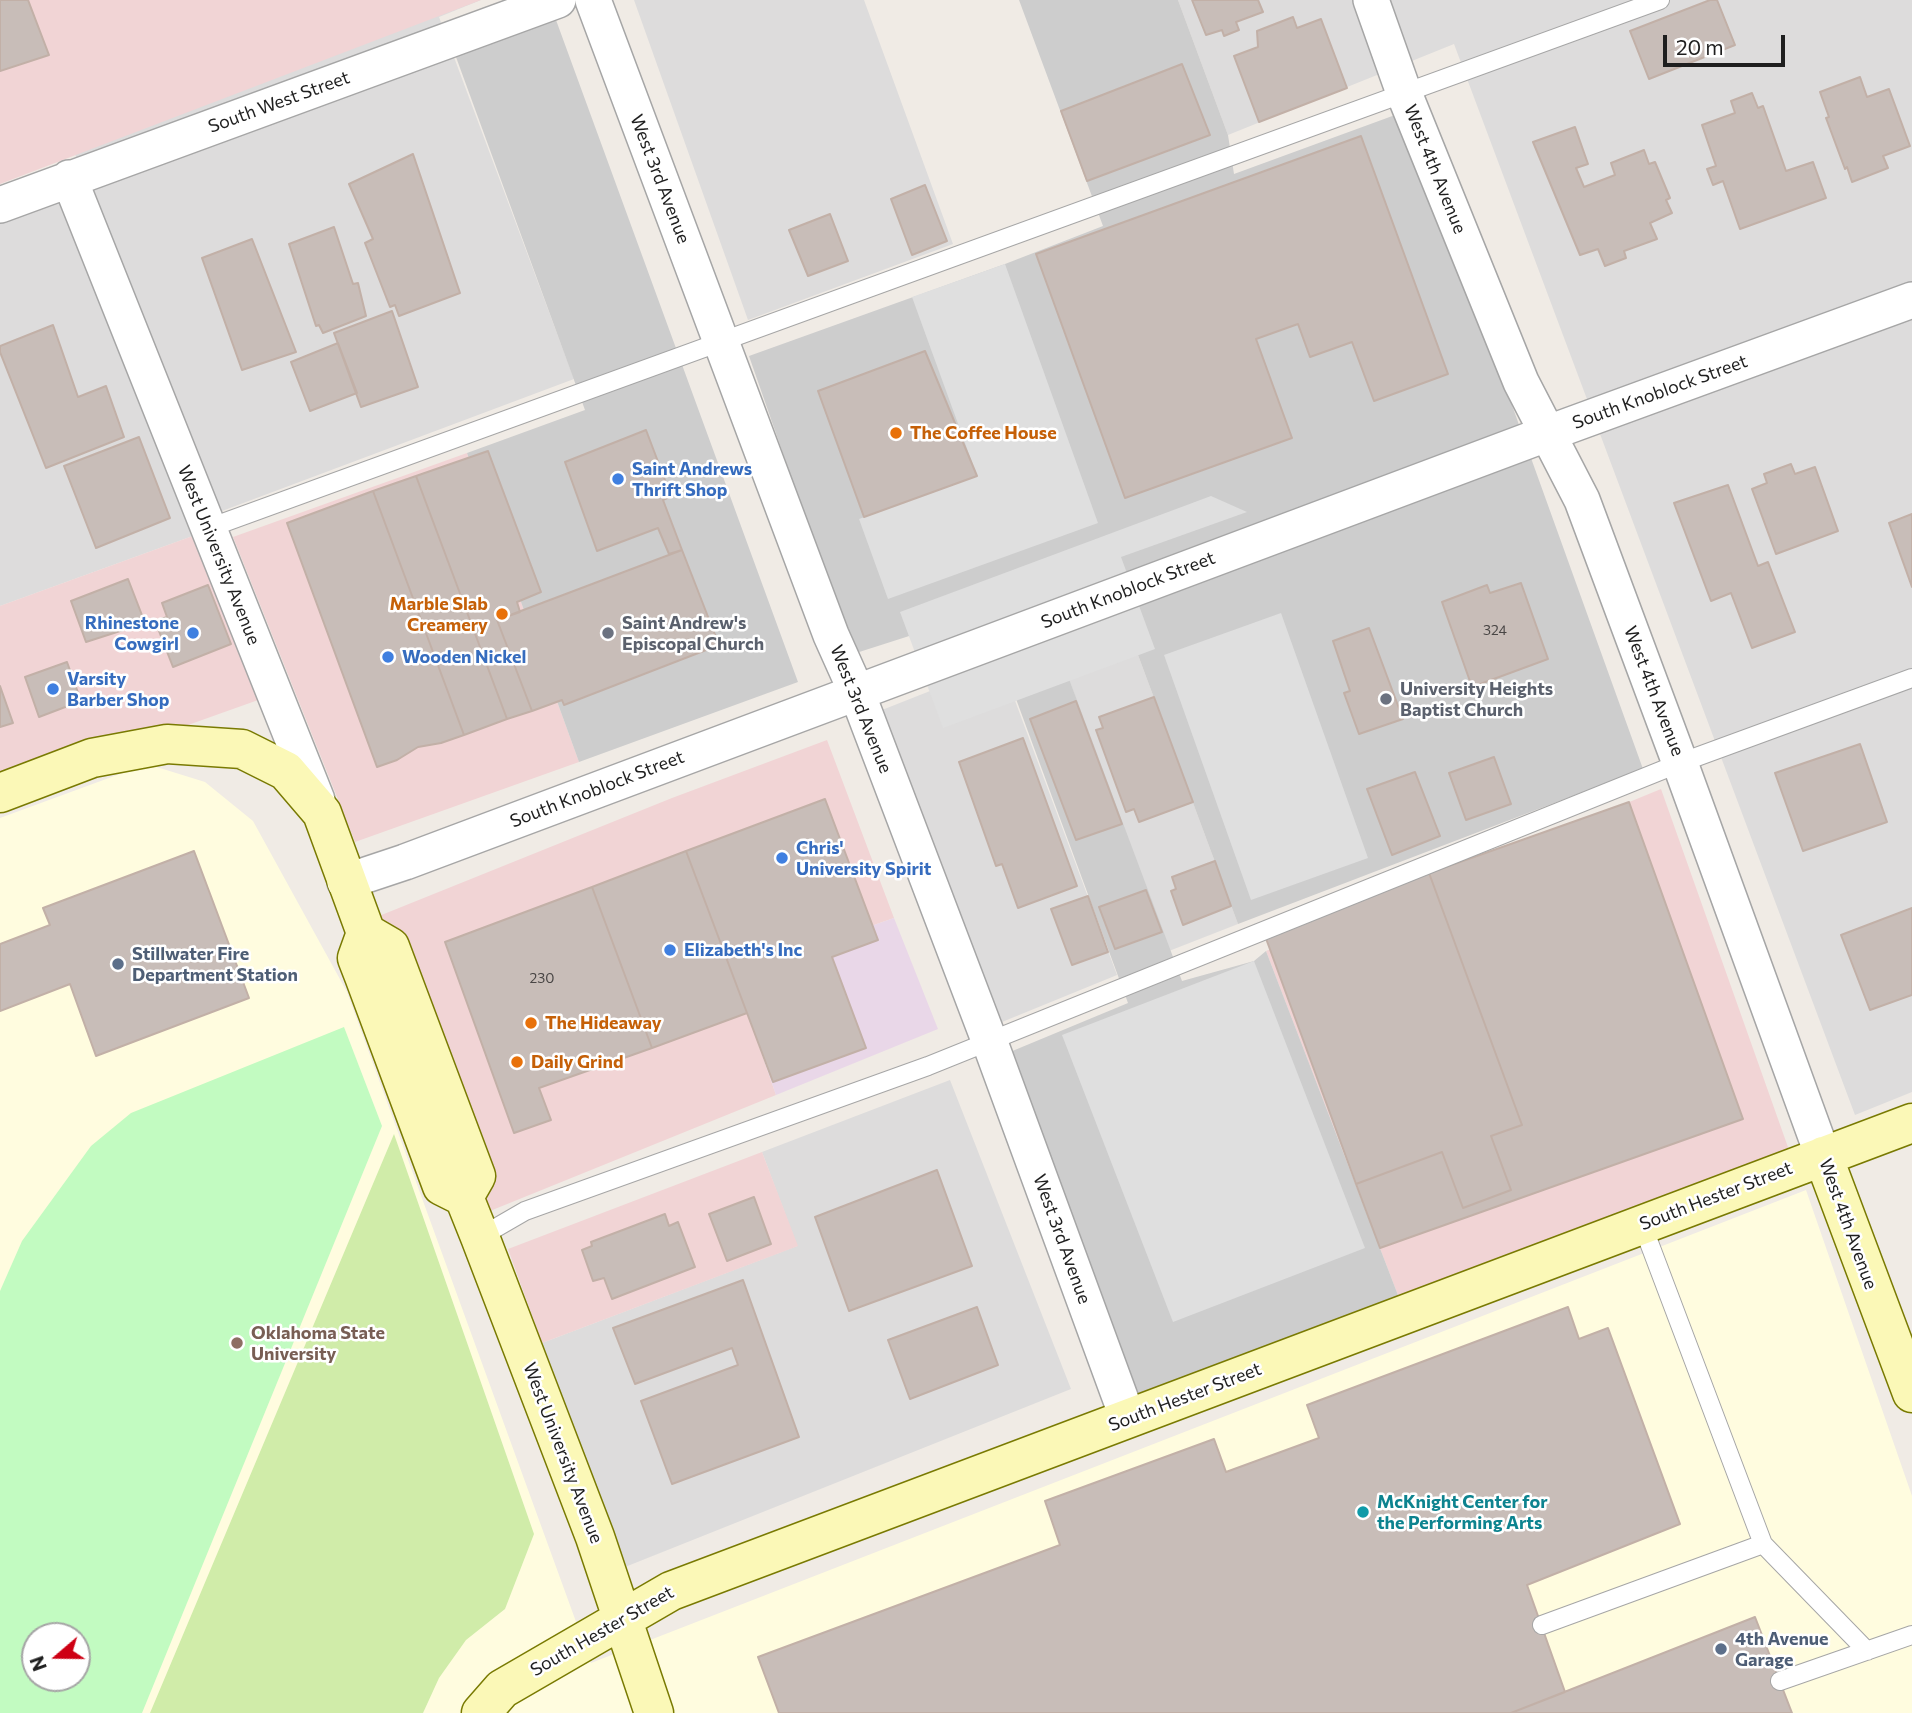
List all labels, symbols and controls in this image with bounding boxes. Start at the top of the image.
scale bar [1667,21,1790,65]
text: 20 m [1676,34,1724,59]
street label: South West Street [205,66,353,138]
street label: West 4th Avenue [1399,101,1471,237]
street label: West 3rd Avenue [625,111,695,247]
street label: South Knoblock Street [1570,350,1750,434]
place label: The Coffee House [910,422,1057,444]
marker: The Coffee House [888,425,904,441]
place label: Saint Andrews Thrift Shop [632,458,752,500]
street label: West University Avenue [173,462,265,648]
marker: Saint Andrews Thrift Shop [610,471,626,487]
street label: South Knoblock Street [1038,547,1218,633]
place label: Marble Slab Creamery [390,593,488,636]
marker: Marble Slab Creamery [494,606,510,622]
place label: Rhinestone Cowgirl [85,612,179,654]
place label: Saint Andrew's Episcopal Church [622,612,764,654]
house number: 324 [1483,622,1507,638]
street label: West 4th Avenue [1619,623,1689,759]
marker: Rhinestone Cowgirl [185,625,201,641]
marker: Saint Andrew's Episcopal Church [600,625,616,641]
street label: West 3rd Avenue [825,642,897,776]
place label: Wooden Nickel [402,646,526,668]
marker: Wooden Nickel [380,649,396,665]
place label: Varsity Barber Shop [67,668,169,710]
place label: University Heights Baptist Church [1400,678,1553,720]
marker: Varsity Barber Shop [45,681,61,697]
marker: University Heights Baptist Church [1378,691,1394,707]
street label: South Knoblock Street [507,746,687,832]
place label: Chris' University Spirit [796,837,931,880]
marker: Chris' University Spirit [774,850,790,866]
place label: Elizabeth's Inc [684,939,802,961]
marker: Elizabeth's Inc [662,942,678,958]
place label: Stillwater Fire Department Station [132,943,298,986]
marker: Stillwater Fire Department Station [110,956,126,972]
house number: 230 [530,970,554,986]
place label: The Hideaway [545,1012,662,1034]
marker: The Hideaway [523,1015,539,1031]
place label: Daily Grind [531,1051,623,1073]
marker: Daily Grind [509,1054,525,1070]
street label: West 4th Avenue [1814,1156,1882,1292]
street label: South Hester Street [1637,1157,1795,1235]
street label: West 3rd Avenue [1028,1171,1096,1307]
place label: Oklahoma State University [251,1322,385,1364]
marker: Oklahoma State University [229,1335,245,1351]
street label: South Hester Street [1106,1358,1264,1436]
street label: West University Avenue [519,1360,607,1546]
place label: McKnight Center for the Performing Arts [1377,1491,1548,1534]
marker: McKnight Center for the Performing Arts [1355,1504,1371,1520]
street label: South Hester Street [526,1581,678,1681]
north arrow [21,1622,91,1692]
place label: 4th Avenue Garage [1735,1628,1829,1670]
marker: 4th Avenue Garage [1713,1641,1729,1657]
text: N [24,1653,51,1674]

